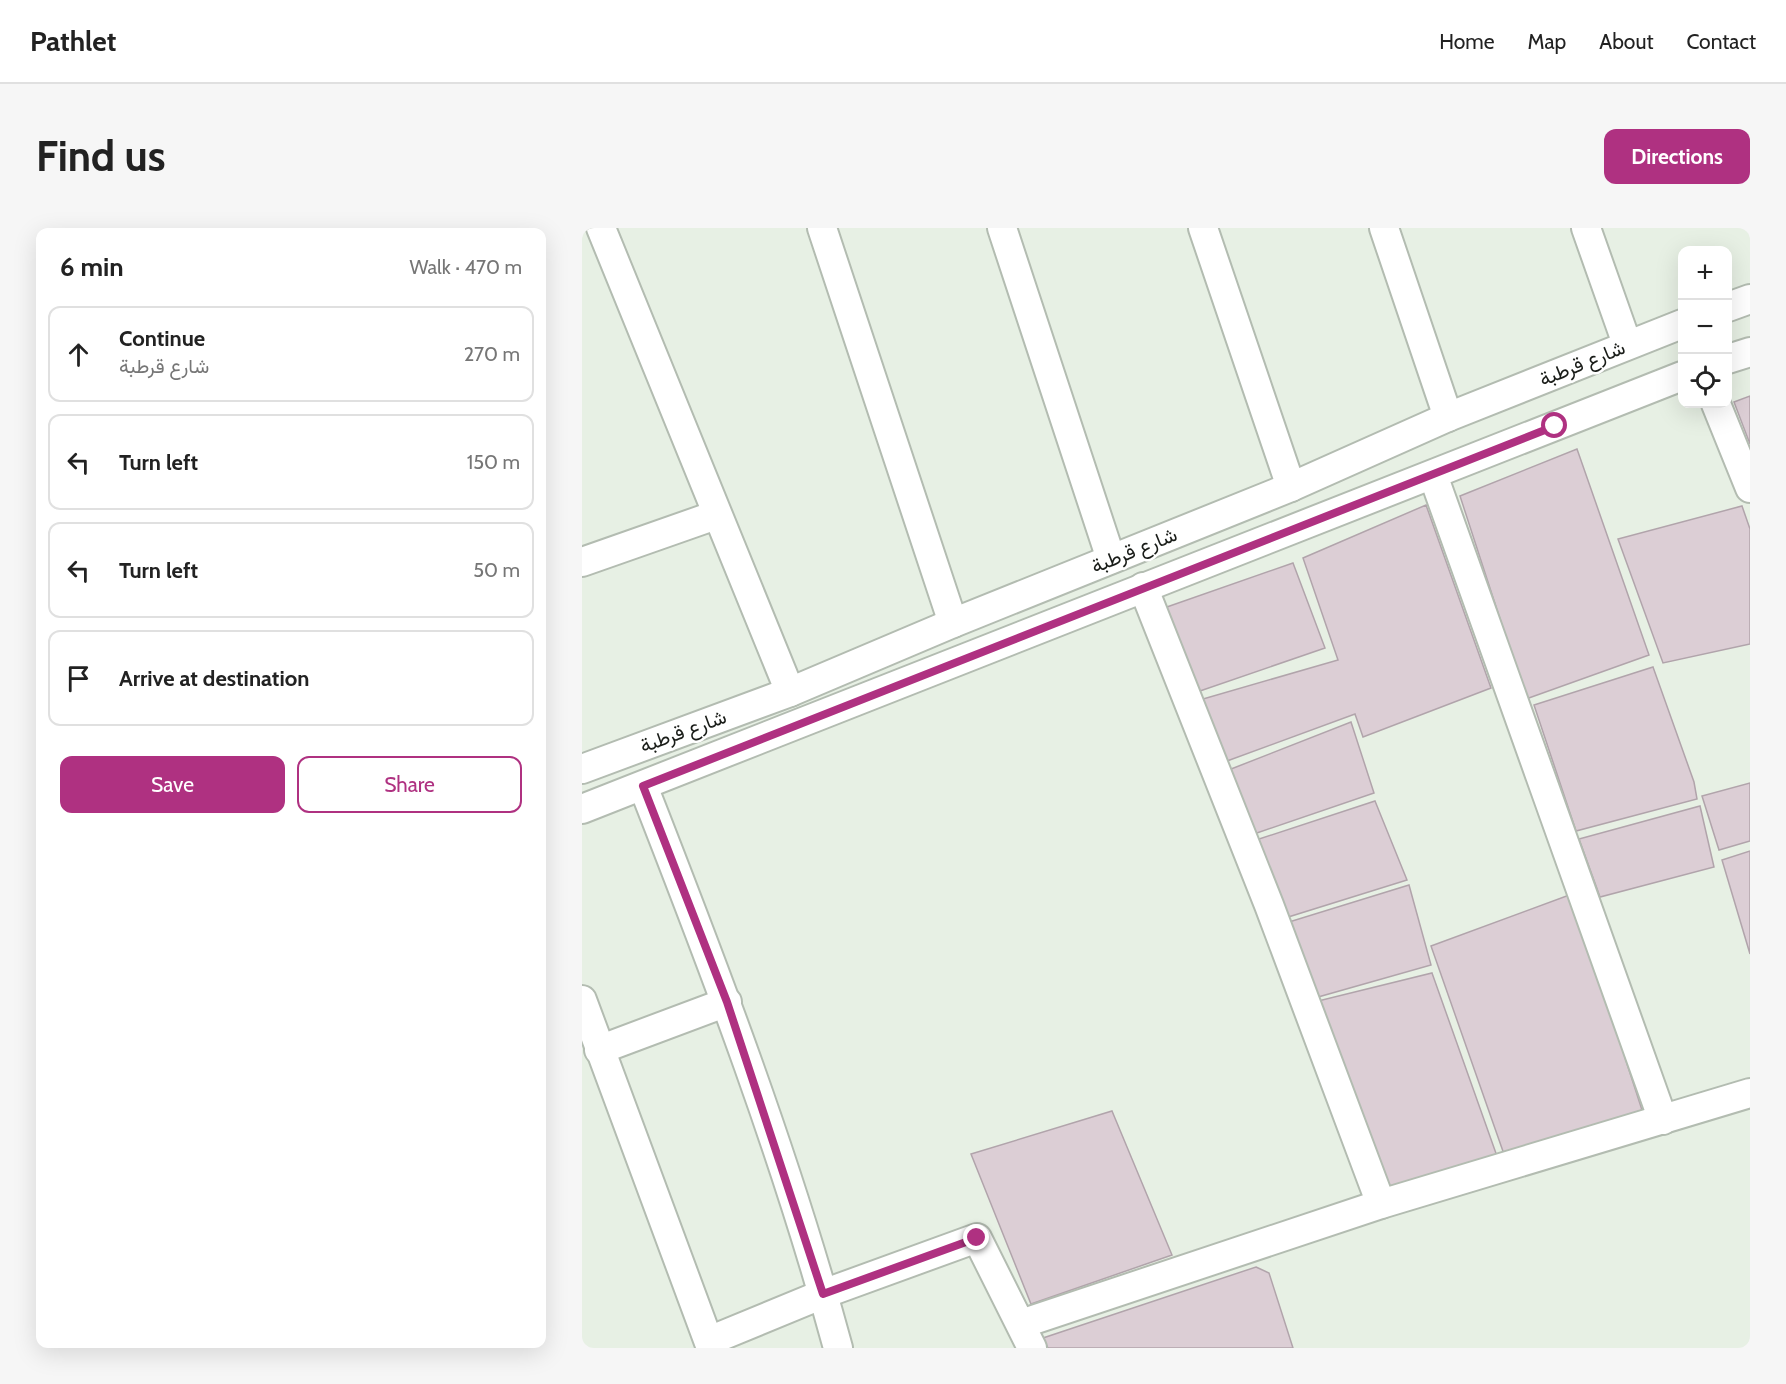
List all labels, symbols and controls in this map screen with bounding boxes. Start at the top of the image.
text: Pathlet [30,24,116,58]
text: Home [1439,29,1495,54]
text: Map [1528,29,1566,54]
text: About [1599,29,1653,54]
text: Contact [1686,29,1756,54]
button: Directions [1604,129,1750,184]
text: Find us [36,130,165,182]
map controls [1678,246,1732,408]
button: + [1678,246,1732,300]
text: 6 min [60,251,124,283]
text: Walk · 470 m [409,255,522,279]
button: − [1678,300,1732,354]
text: Continue [119,325,205,352]
street label: شارع قرطبة [1536,335,1629,393]
icon: ahead [62,338,95,371]
text: 270 m [464,342,520,366]
text: شارع قرطبة [119,354,209,378]
button: locate [1678,354,1732,408]
route start [1541,412,1567,438]
icon: left [62,446,95,479]
text: Turn left [119,449,198,476]
text: 150 m [467,450,520,474]
street label: شارع قرطبة [1088,522,1181,580]
icon: left [62,554,95,587]
text: Turn left [119,557,198,584]
text: 50 m [473,558,520,582]
icon: arrive [62,662,95,695]
text: Arrive at destination [119,665,309,692]
street label: شارع قرطبة [636,704,730,760]
button: Save [60,756,285,813]
button: Share [297,756,522,813]
route end [963,1224,989,1250]

